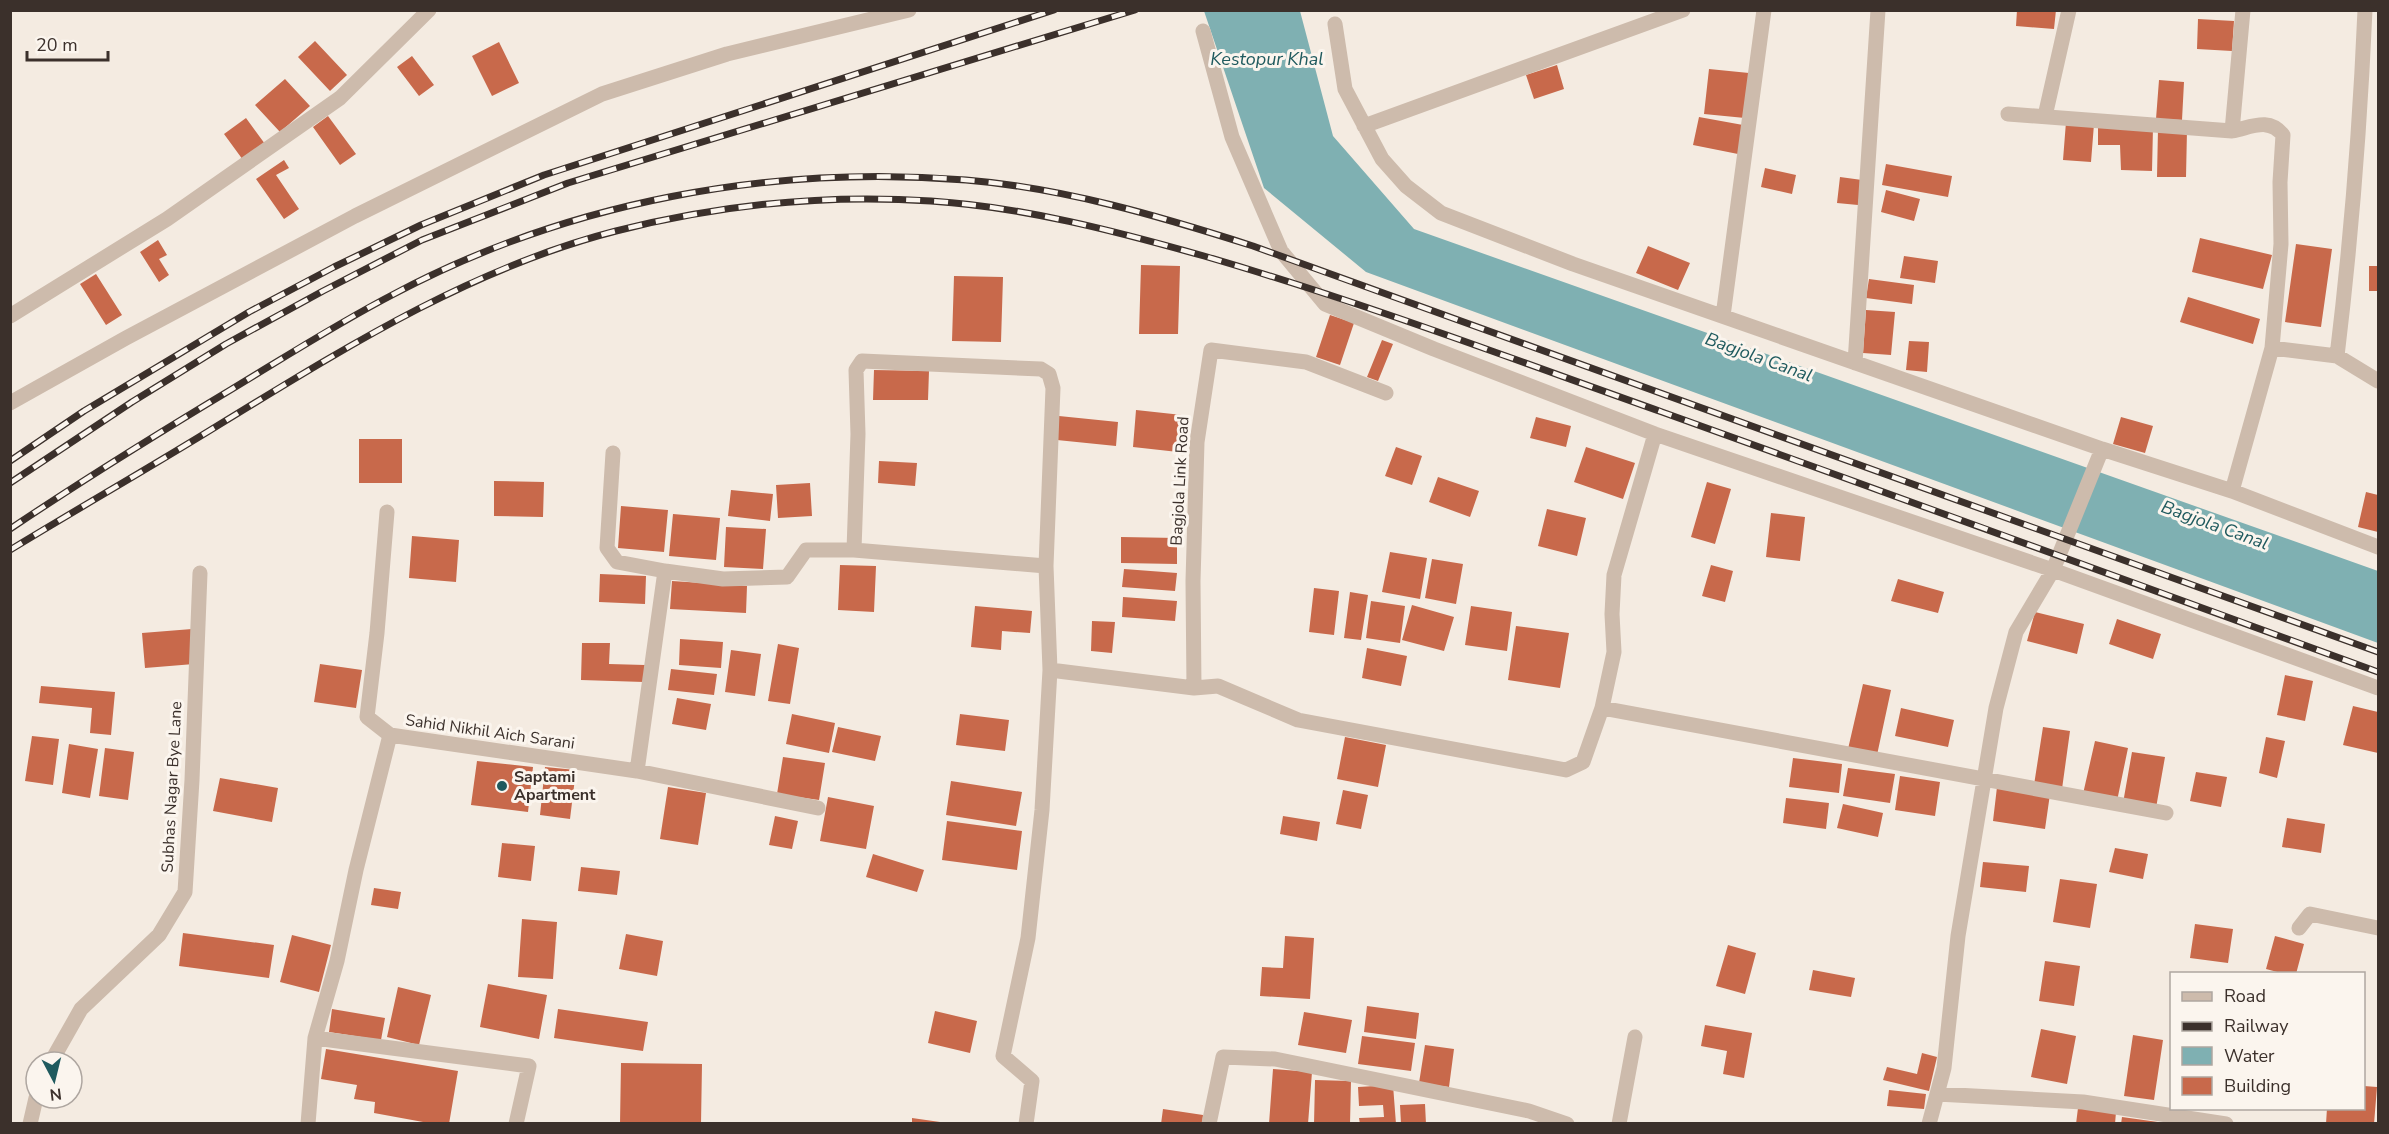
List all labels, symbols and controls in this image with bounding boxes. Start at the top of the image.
scale bar [27,24,108,62]
text: 20 m [36,33,78,57]
water label: Kestopur Khal [1210,47,1324,71]
water label: Bagjola Canal [1702,326,1816,388]
street label: Bagjola Link Road [1166,416,1194,546]
water label: Bagjola Canal [2158,494,2272,556]
street label: Subhas Nagar Bye Lane [157,701,187,873]
street label: Sahid Nikhil Aich Sarani [404,709,576,755]
place label: Saptami Apartment [514,766,596,806]
marker: Saptami Apartment [495,779,509,793]
legend [2170,972,2365,1110]
text: Road [2224,984,2266,1008]
text: Railway [2224,1014,2289,1038]
text: Water [2224,1044,2275,1068]
north arrow [24,1050,84,1110]
text: Building [2224,1074,2291,1098]
text: N [48,1082,63,1106]

